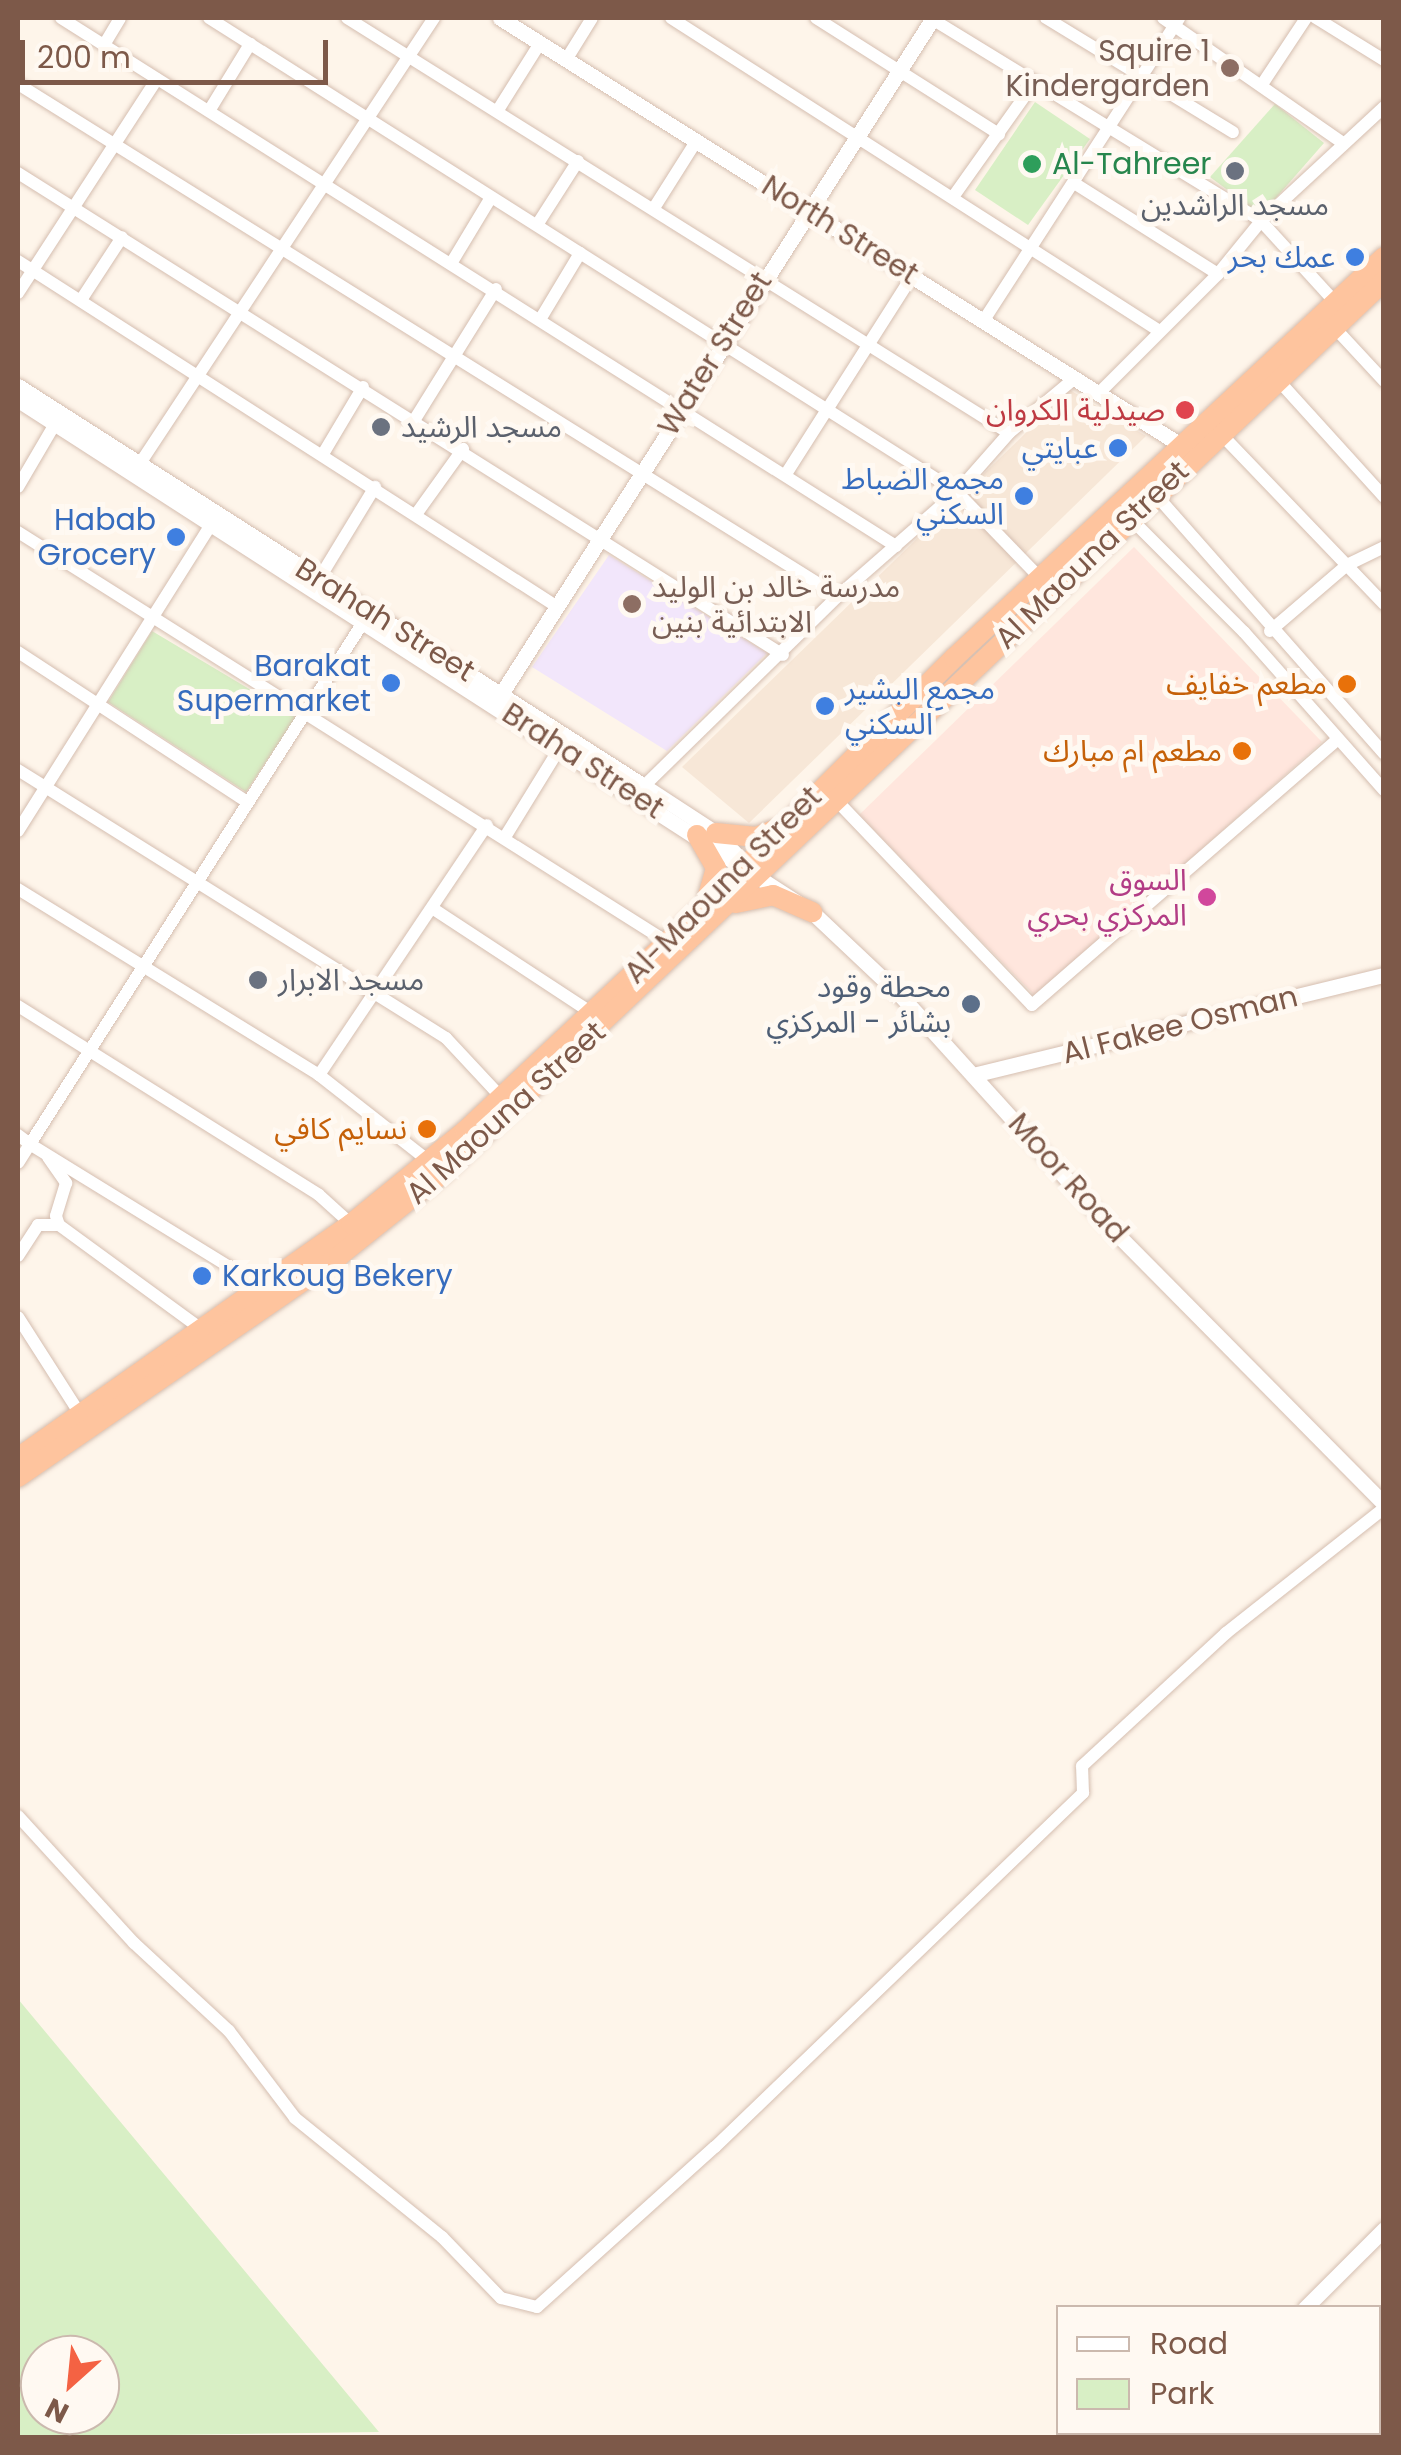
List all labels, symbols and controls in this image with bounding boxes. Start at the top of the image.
scale bar [25,20,332,82]
place label: Squire 1 Kindergarden [1006,33,1210,104]
text: 200 m [37,36,131,79]
marker: Squire 1 Kindergarden [1219,57,1241,79]
place label: Al-Tahreer [1052,146,1211,182]
marker: Al-Tahreer [1021,153,1043,175]
marker: مسجد الراشدين [1224,160,1246,182]
street label: North Street [755,168,925,292]
place label: مسجد الراشدين [1141,187,1329,223]
place label: عمك بحر [1228,239,1335,275]
marker: عمك بحر [1344,246,1366,268]
street label: Water Street [650,266,780,442]
place label: صيدلية الكروان [986,392,1165,428]
marker: صيدلية الكروان [1174,399,1196,421]
place label: مسجد الرشيد [401,409,562,445]
marker: مسجد الرشيد [370,416,392,438]
place label: عبايتي [1022,430,1098,466]
marker: عبايتي [1107,437,1129,459]
street label: Al Maouna Street [988,453,1196,657]
place label: مجمع الضباط السكني [842,461,1004,532]
marker: مجمع الضباط السكني [1013,485,1035,507]
place label: Habab Grocery [37,502,156,572]
marker: Habab Grocery [165,526,187,548]
street label: Brahah Street [289,551,481,689]
place label: مدرسة خالد بن الوليد الابتدائية بنين [652,569,900,640]
marker: مدرسة خالد بن الوليد الابتدائية بنين [621,593,643,615]
place label: Barakat Supermarket [177,648,371,718]
place label: مطعم خفايف [1166,666,1327,702]
place label: مجمع البشير السكني [845,671,995,742]
marker: Barakat Supermarket [380,672,402,694]
marker: مطعم خفايف [1336,673,1358,695]
street label: Braha Street [496,695,670,827]
marker: مجمع البشير السكني [814,695,836,717]
place label: مطعم ام مبارك [1043,733,1222,769]
marker: مطعم ام مبارك [1231,740,1253,762]
street label: Al-Maouna Street [617,779,829,991]
place label: السوق المركزي بحري [1027,862,1187,932]
marker: السوق المركزي بحري [1196,886,1218,908]
place label: مسجد الابرار [278,962,424,998]
marker: مسجد الابرار [247,969,269,991]
place label: محطة وقود بشائر - المركزي [766,969,951,1040]
street label: Al Fakee Osman [1059,978,1301,1072]
marker: محطة وقود بشائر - المركزي [960,993,982,1015]
street label: Al Maouna Street [399,1014,613,1212]
street label: Moor Road [1001,1106,1135,1250]
place label: نسايم كافي [274,1111,407,1147]
marker: نسايم كافي [416,1118,438,1140]
place label: Karkoug Bekery [222,1258,453,1294]
marker: Karkoug Bekery [191,1265,213,1287]
legend [1056,2305,1381,2435]
text: Road [1150,2322,1228,2365]
north arrow [20,2335,120,2435]
text: Park [1150,2372,1214,2415]
text: N [39,2388,75,2433]

